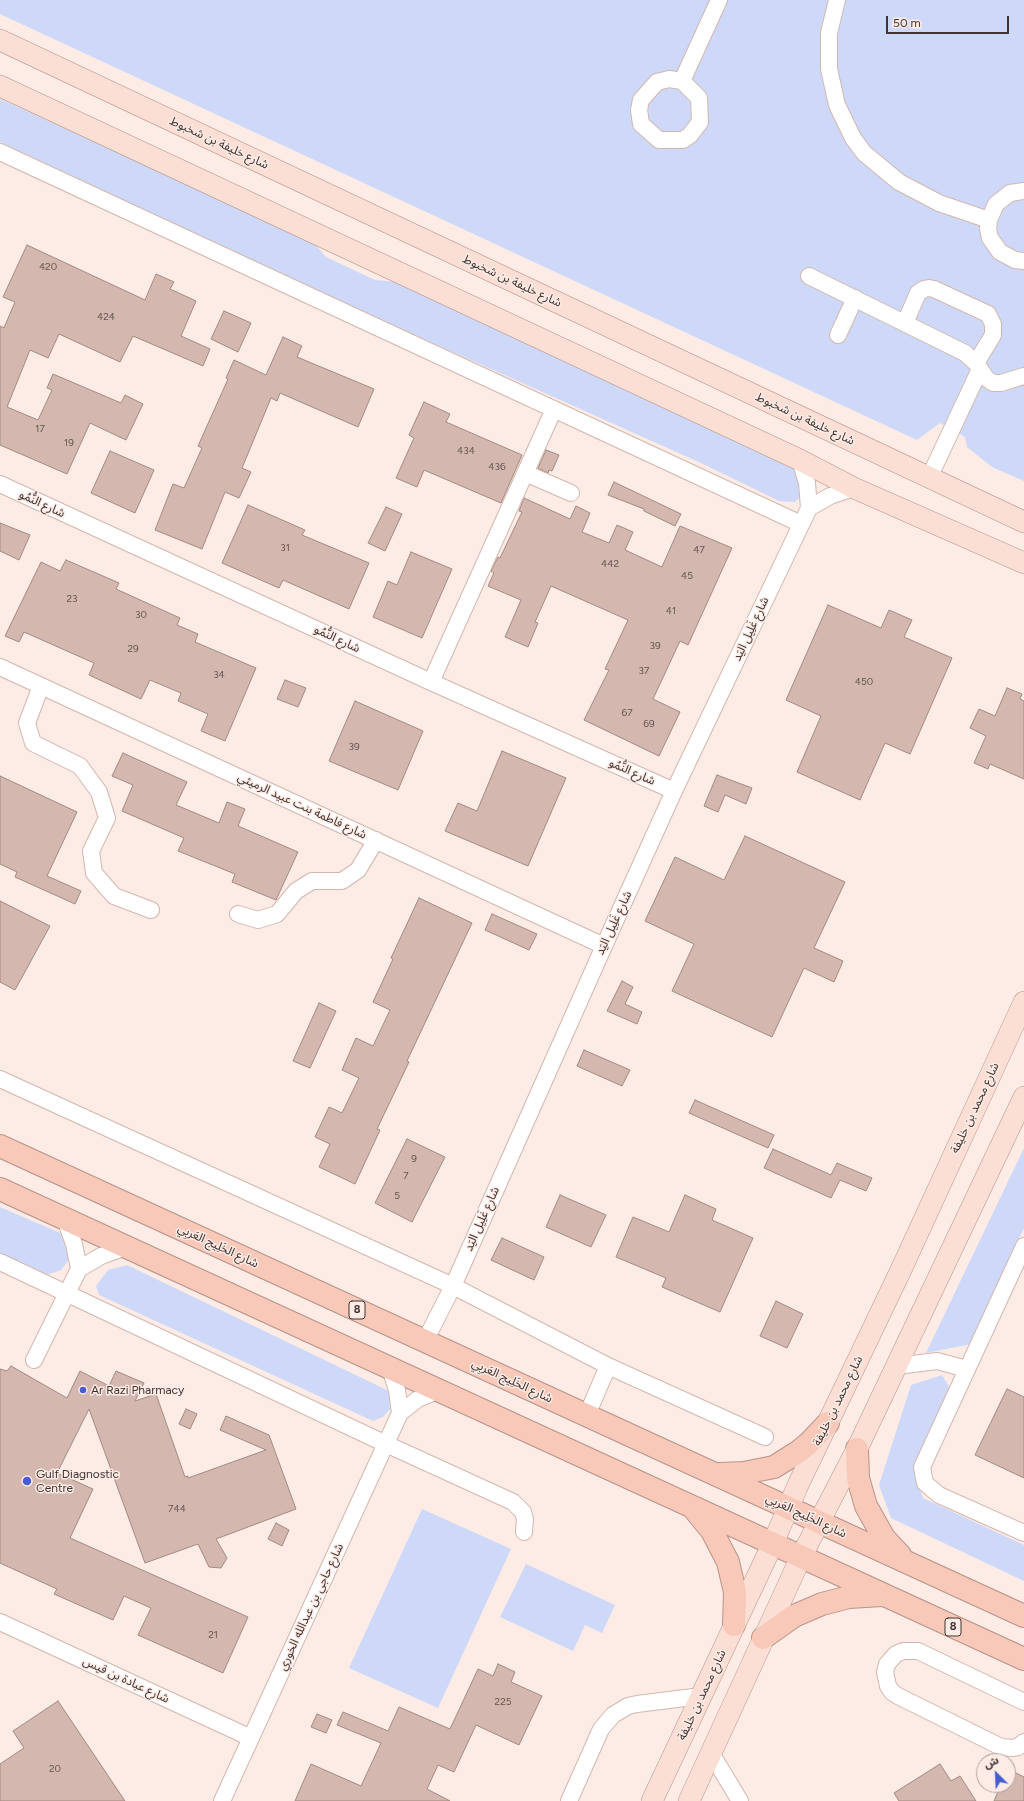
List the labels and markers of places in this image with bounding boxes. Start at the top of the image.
place label: Ar Razi Pharmacy [91,1383,184,1397]
marker: Ar Razi Pharmacy [78,1385,88,1395]
place label: Gulf Diagnostic Centre [36,1467,119,1495]
marker: Gulf Diagnostic Centre [21,1475,33,1487]

